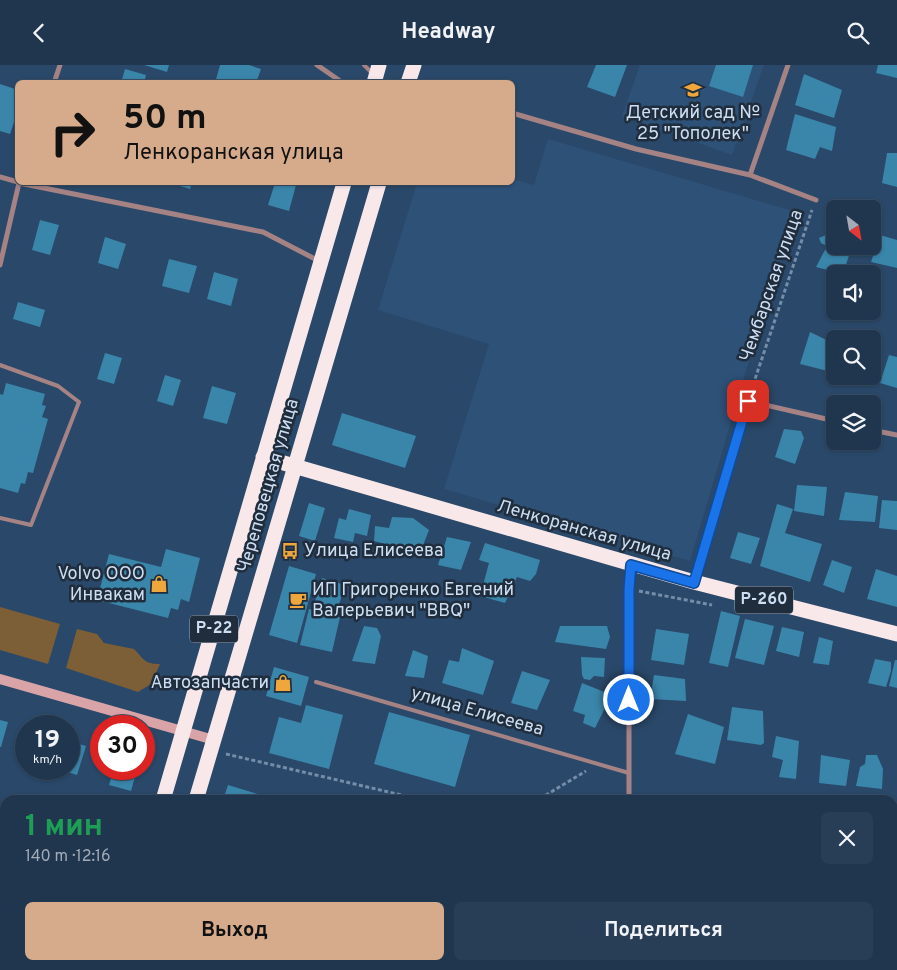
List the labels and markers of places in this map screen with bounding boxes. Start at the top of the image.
school or university icon: Детский сад № 25 "Тополек" [683,80,703,100]
place label: Детский сад № 25 "Тополек" [626,102,760,146]
pin [727,380,769,422]
place label: Улица Елисеева [304,540,444,563]
bus stop icon: Улица Елисеева [280,541,300,561]
place label: Volvo ООО Инвакам [57,563,145,607]
shop icon: Volvo ООО Инвакам [149,574,169,594]
place label: ИП Григоренко Евгений Валерьевич "BBQ" [312,579,514,623]
cafe icon: ИП Григоренко Евгений Валерьевич "BBQ" [288,590,308,610]
place label: Автозапчасти [150,672,269,695]
shop icon: Автозапчасти [273,673,293,693]

